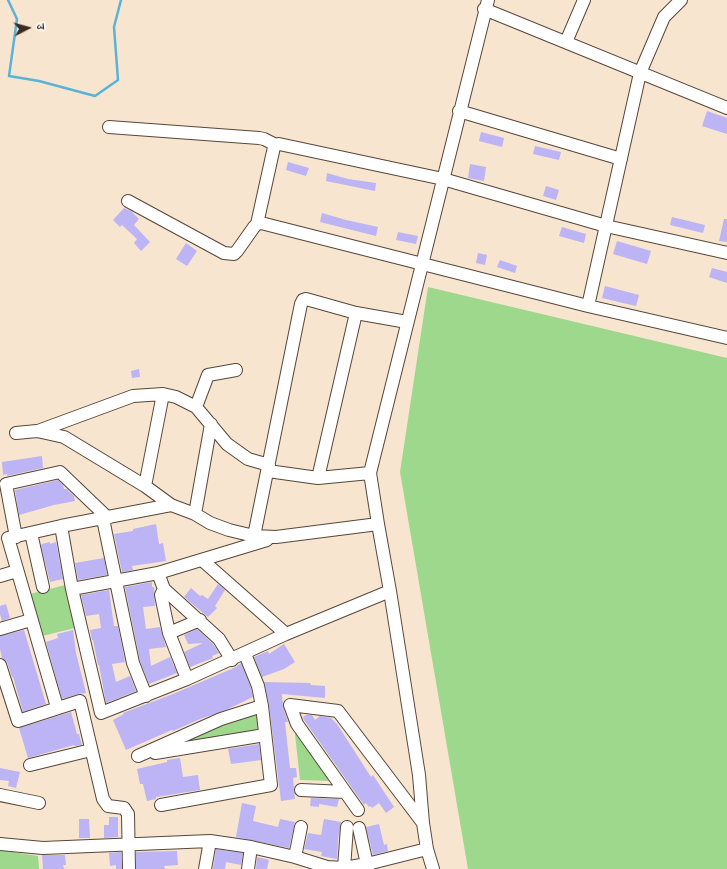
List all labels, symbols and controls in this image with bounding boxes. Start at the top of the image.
north arrow [8,8,48,48]
text: उ [34,23,47,30]

